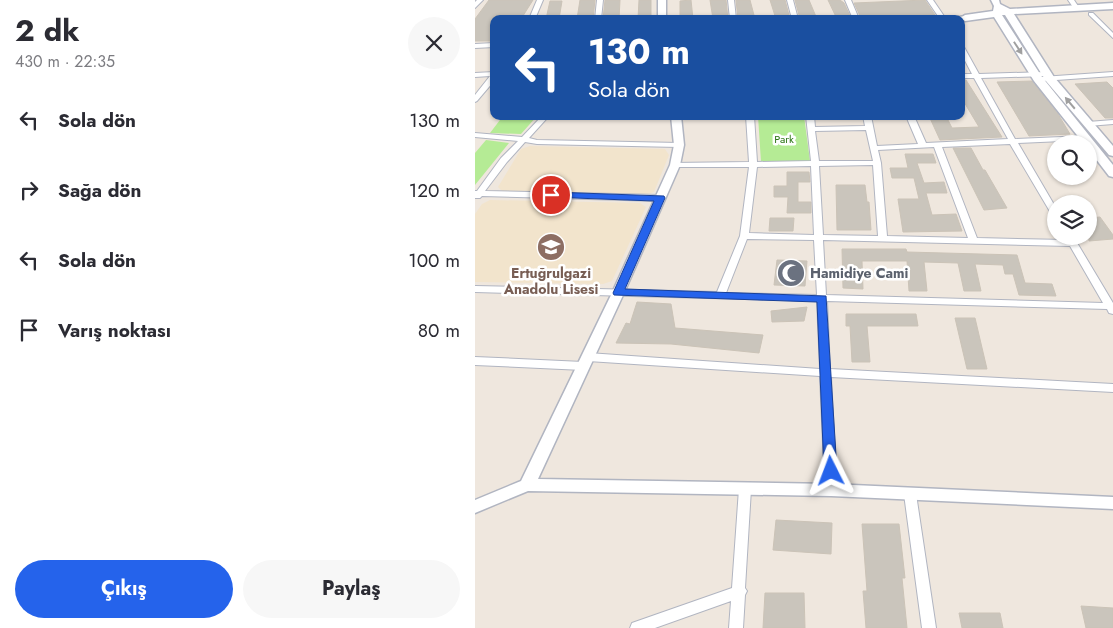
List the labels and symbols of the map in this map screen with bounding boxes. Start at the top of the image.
one-way arrow [1014,42,1023,55]
one-way arrow [1064,97,1076,109]
park label: Park [774,131,794,147]
pin [530,174,572,216]
school or university icon: Ertuğrulgazi Anadolu Lisesi [536,232,566,262]
mosque icon: Hamidiye Cami [776,258,806,288]
place label: Ertuğrulgazi Anadolu Lisesi [503,263,598,299]
place label: Hamidiye Cami [810,263,909,283]
position arrow [804,444,856,496]

